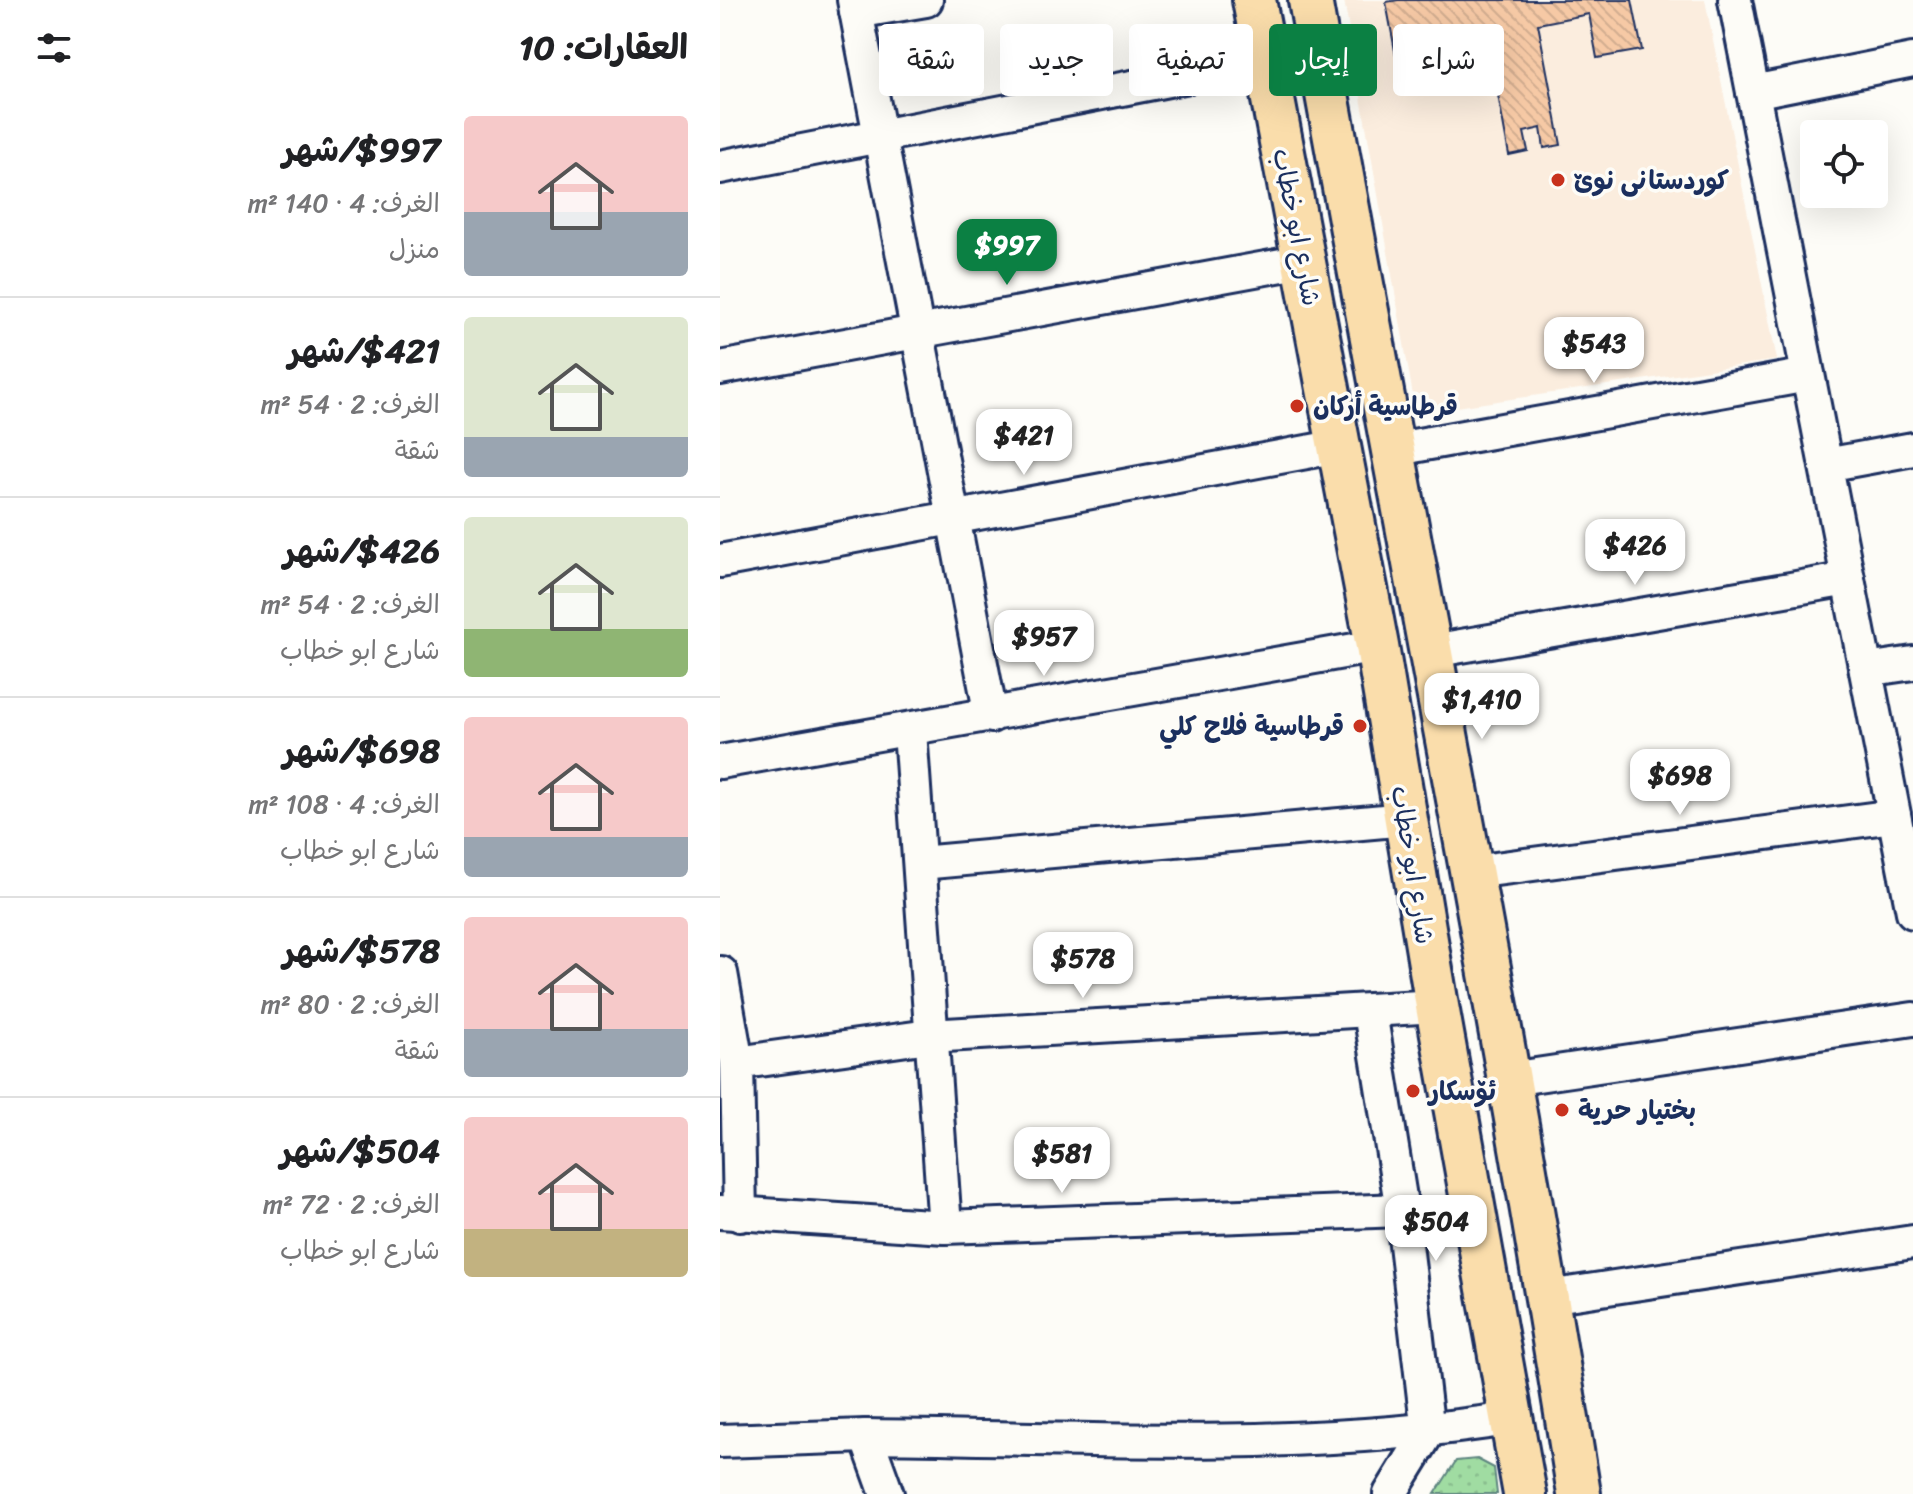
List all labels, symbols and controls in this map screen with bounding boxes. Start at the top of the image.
text: العقارات: 10 [519,18,688,78]
chip: شقة [879,24,984,96]
chip: جديد [1000,24,1113,96]
chip: تصفية [1129,24,1253,96]
chip: إيجار [1269,24,1377,96]
chip: شراء [1393,24,1504,96]
icon: filters [32,26,76,70]
text: $997/شهر [283,120,440,180]
map controls [1800,120,1888,208]
button: locate [1800,120,1888,208]
street label: شارع ابو خطاب [1259,144,1335,310]
icon: home [528,148,624,244]
place label: کوردستانی نوێ [1573,157,1729,203]
marker: کوردستانی نوێ [1549,171,1567,189]
text: الغرف: 4 · 140 m² [248,180,440,226]
pin: $997 [960,219,1054,287]
text: $997 [975,222,1039,268]
text: منزل [389,226,440,272]
pin: $543 [1547,317,1641,385]
text: $543 [1562,320,1626,366]
text: $421/شهر [288,321,440,381]
icon: home [528,349,624,445]
text: الغرف: 2 · 54 m² [261,381,440,427]
place label: قرطاسية أركان [1313,383,1458,429]
marker: قرطاسية أركان [1288,397,1306,415]
pin: $421 [977,409,1071,477]
text: $421 [994,412,1054,458]
text: شقة [395,427,440,473]
pin: $426 [1588,519,1682,587]
text: $426/شهر [284,521,440,581]
text: $426 [1603,522,1667,568]
icon: home [528,549,624,645]
text: الغرف: 2 · 54 m² [261,581,440,627]
pin: $957 [997,610,1091,678]
text: $957 [1012,613,1076,659]
text: شارع ابو خطاب [280,627,440,673]
pin: $1,410 [1417,673,1547,741]
text: $1,410 [1442,676,1522,722]
place label: قرطاسية فلاح كلي [1159,703,1344,750]
marker: قرطاسية فلاح كلي [1351,717,1369,735]
text: $698/شهر [283,721,440,781]
icon: home [528,749,624,845]
pin: $698 [1633,749,1727,817]
text: $698 [1648,752,1712,798]
text: الغرف: 4 · 108 m² [248,781,440,827]
street label: شارع ابو خطاب [1378,782,1448,948]
text: شارع ابو خطاب [280,827,440,873]
text: $578/شهر [283,921,440,981]
pin: $578 [1036,932,1130,1000]
text: $578 [1051,935,1115,981]
icon: home [528,949,624,1045]
text: الغرف: 2 · 80 m² [261,981,440,1027]
text: شقة [395,1027,440,1073]
place label: ئۆسکار [1427,1068,1496,1114]
marker: ئۆسکار [1404,1082,1422,1100]
place label: بختيار حرية [1578,1087,1696,1133]
marker: بختيار حرية [1553,1101,1571,1119]
text: $504/شهر [280,1121,440,1181]
pin: $581 [1015,1127,1109,1195]
text: $581 [1032,1130,1092,1176]
icon: home [528,1149,624,1245]
text: الغرف: 2 · 72 m² [263,1181,440,1227]
pin: $504 [1389,1195,1483,1263]
text: $504 [1403,1198,1469,1244]
text: شارع ابو خطاب [280,1227,440,1273]

